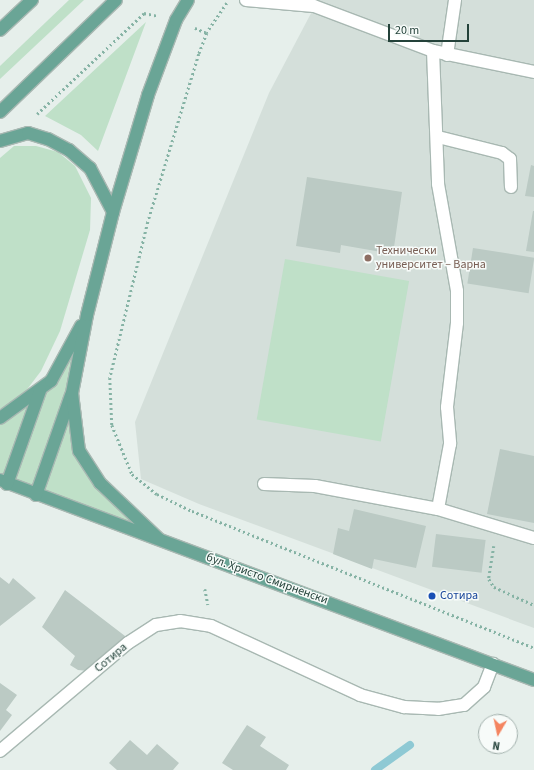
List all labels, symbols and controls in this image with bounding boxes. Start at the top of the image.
scale bar [390,16,471,42]
text: 20 m [395,22,419,39]
place label: Технически университет – Варна [376,244,486,272]
marker: Технически университет – Варна [363,253,373,263]
street label: бул. Христо Смирненски [204,550,330,608]
place label: Сотира [440,589,478,603]
marker: Сотира [427,591,437,601]
street label: Сотира [92,640,130,676]
north arrow [478,714,518,754]
text: N [491,737,501,753]

